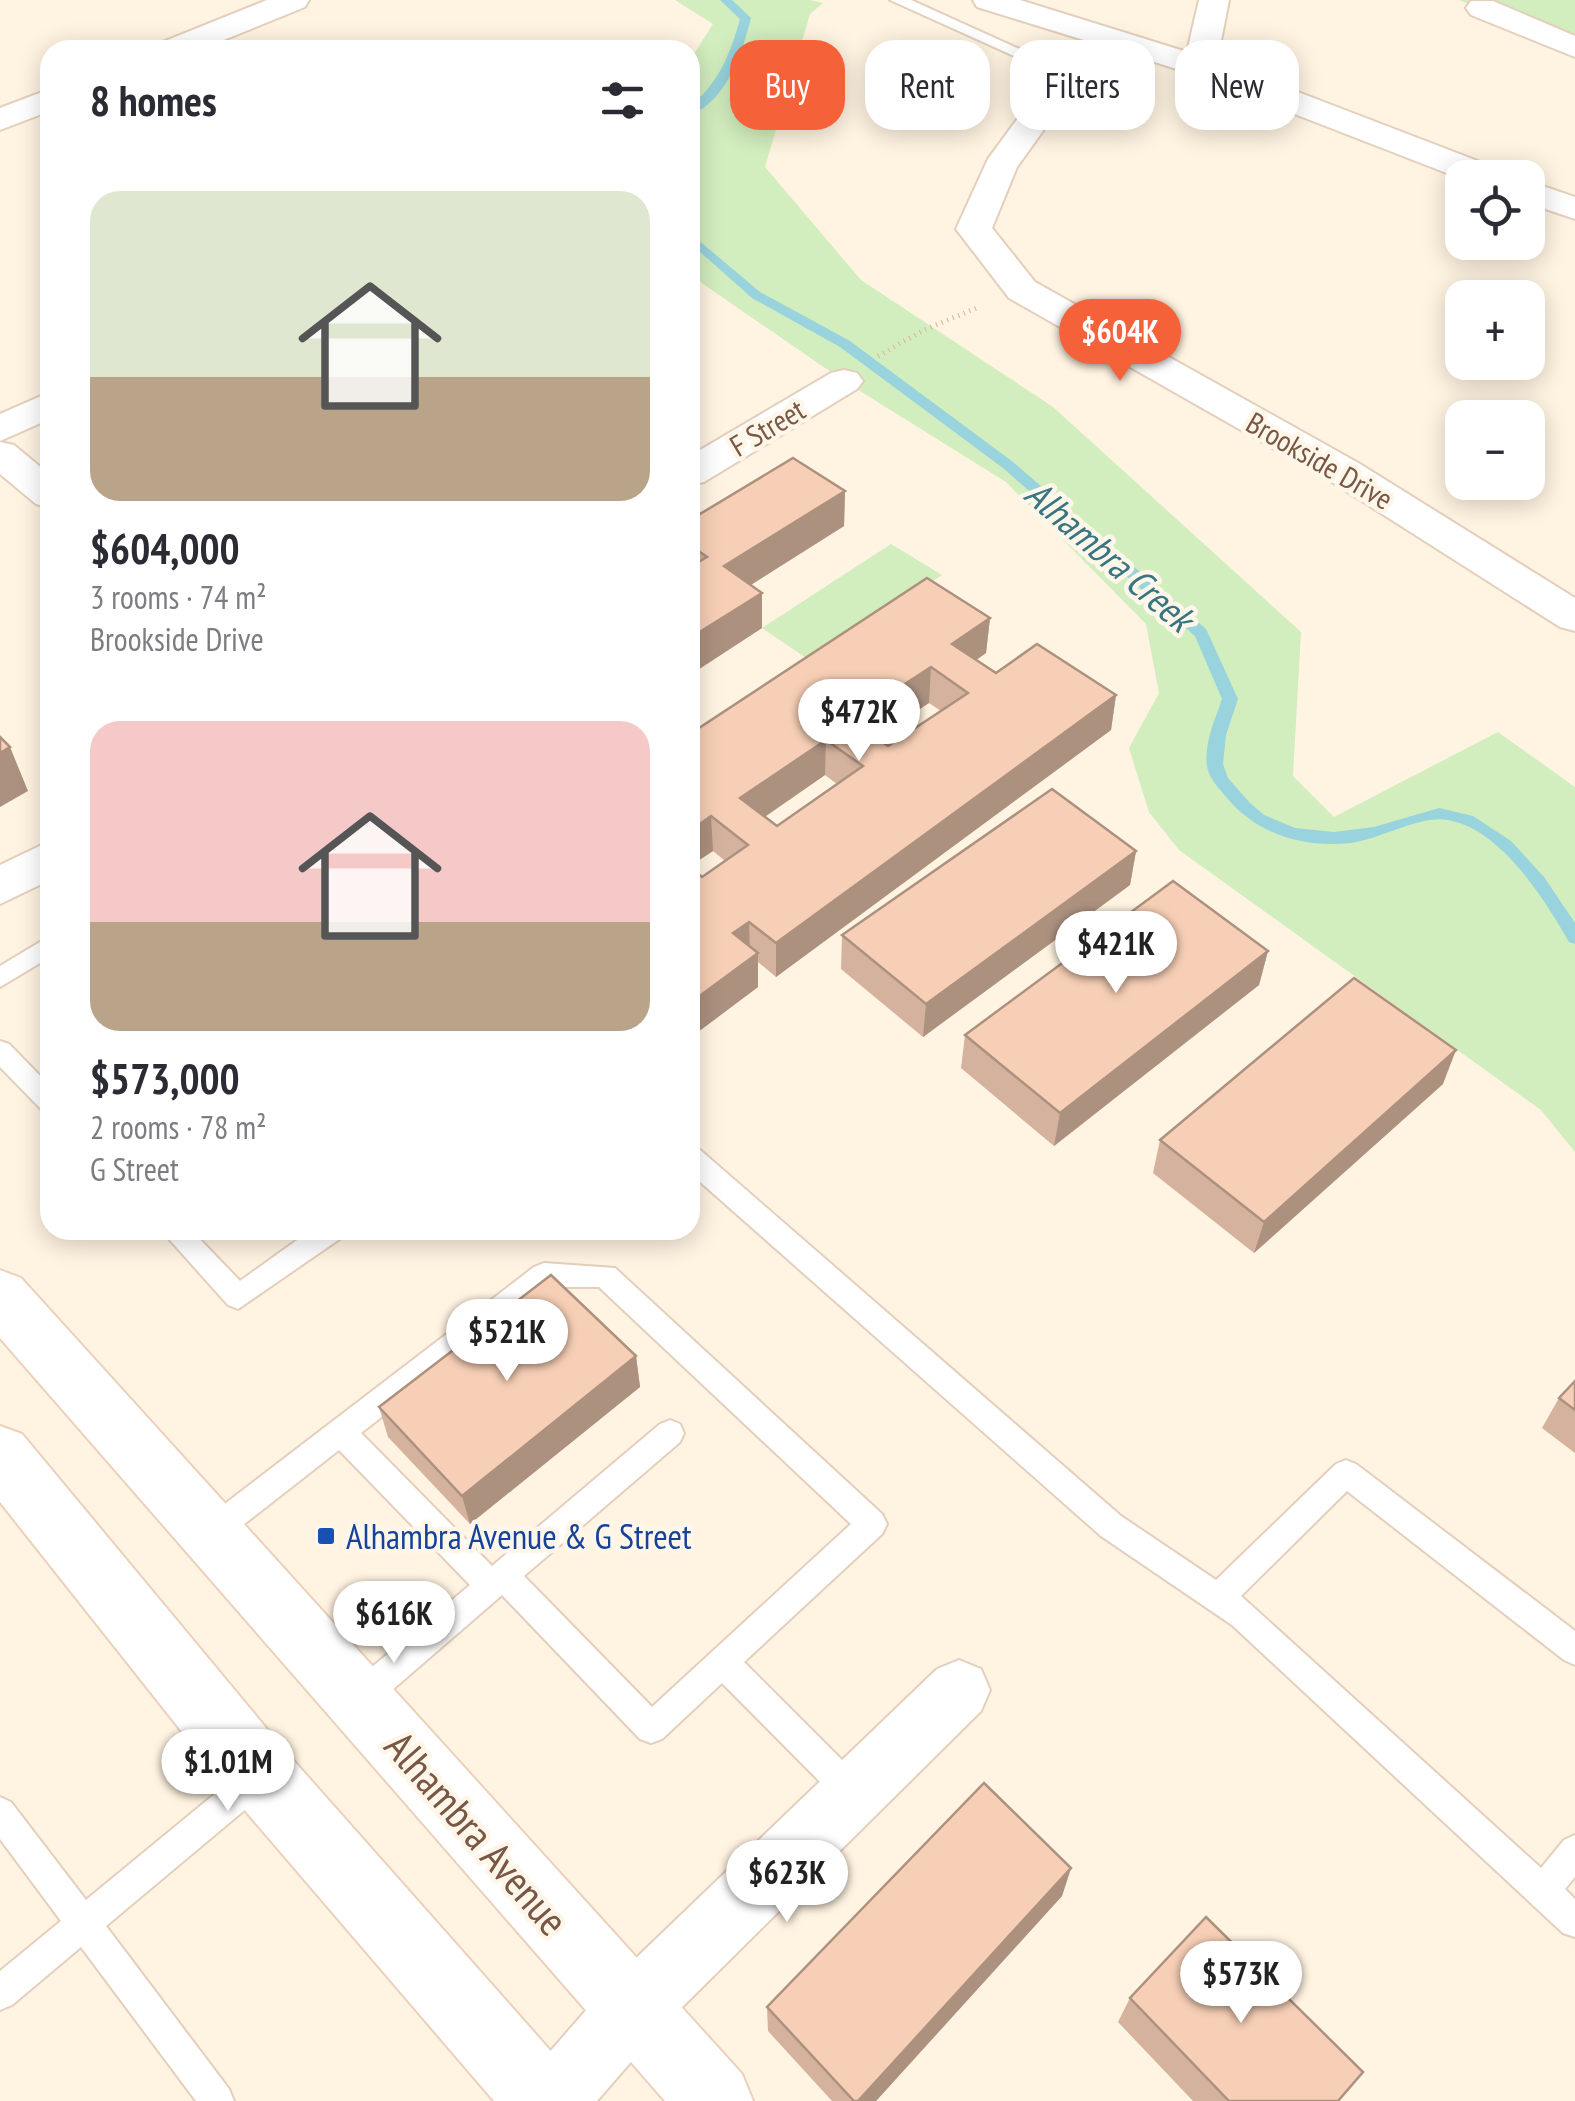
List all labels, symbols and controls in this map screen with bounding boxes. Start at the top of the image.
chip: Buy [730,40,845,130]
chip: Rent [865,40,990,130]
chip: Filters [1010,40,1155,130]
chip: New [1175,40,1299,130]
text: 8 homes [90,73,217,128]
icon: filters [595,73,650,128]
map controls [1445,160,1545,500]
button: locate [1445,160,1545,260]
icon: home [280,256,460,436]
button: + [1445,280,1545,380]
pin: $604K [1050,299,1190,384]
text: $604K [1081,310,1159,352]
street label: F Street [722,389,812,465]
button: − [1445,400,1545,500]
street label: Brookside Drive [1240,402,1400,518]
water label: Alhambra Creek [1016,469,1207,644]
text: $604,000 [90,521,240,576]
text: 3 rooms · 74 m² [90,576,267,618]
text: Brookside Drive [90,618,264,660]
pin: $472K [789,679,929,764]
text: $472K [820,690,898,732]
icon: home [280,786,460,966]
pin: $421K [1046,911,1186,996]
text: $421K [1077,922,1155,964]
text: $573,000 [90,1051,240,1106]
text: 2 rooms · 78 m² [90,1106,267,1148]
text: G Street [90,1148,179,1190]
pin: $521K [437,1299,577,1384]
text: $521K [468,1310,546,1352]
place label: Alhambra Avenue & G Street [346,1513,692,1559]
marker: Alhambra Avenue & G Street [315,1525,337,1547]
pin: $616K [324,1581,464,1666]
text: $616K [355,1592,433,1634]
street label: Alhambra Avenue [373,1720,581,1946]
pin: $1.01M [147,1729,309,1814]
text: $1.01M [183,1740,273,1782]
pin: $623K [717,1840,857,1925]
text: $623K [748,1851,826,1893]
pin: $573K [1171,1941,1311,2026]
text: $573K [1202,1952,1280,1994]

